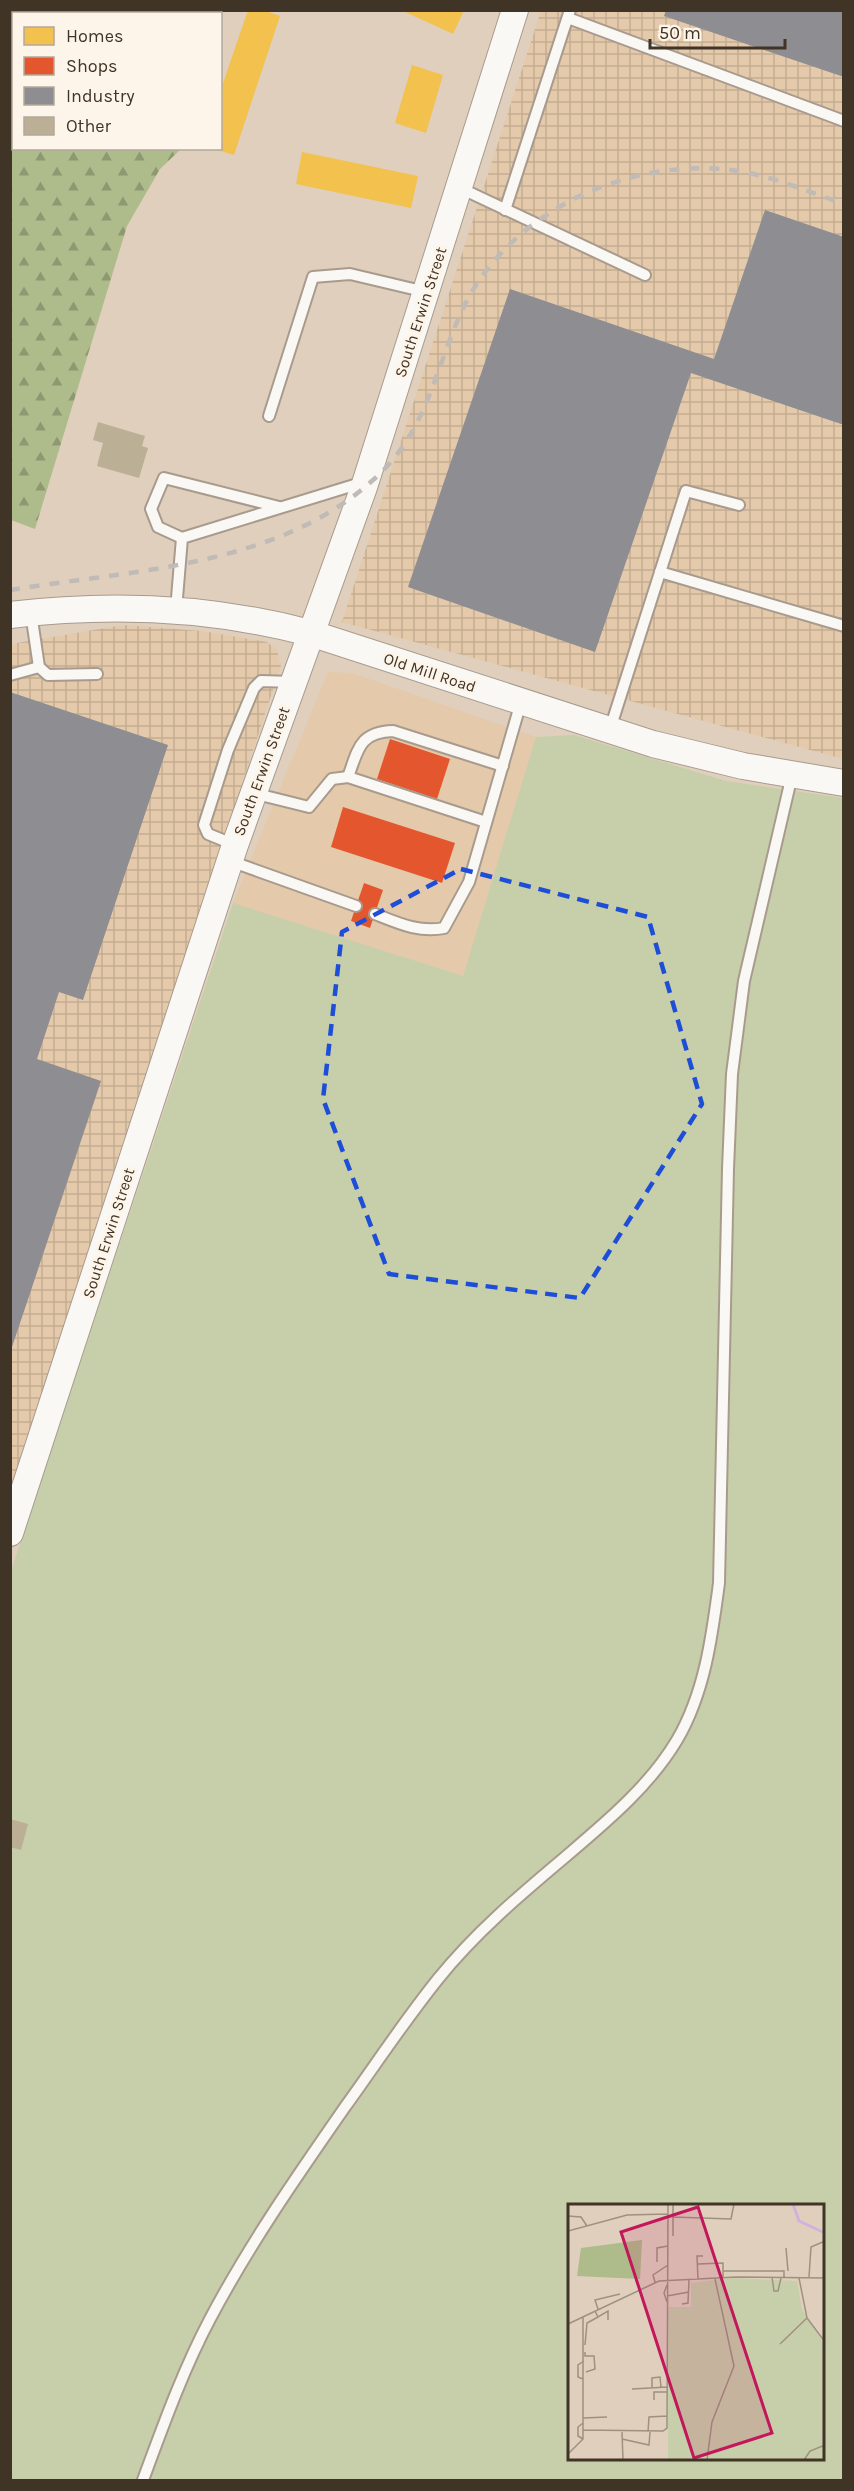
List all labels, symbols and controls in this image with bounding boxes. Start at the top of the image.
legend [12,12,222,150]
scale bar [650,12,785,50]
text: 50 m [659,22,701,44]
text: Homes [66,25,123,47]
text: Shops [66,55,118,77]
text: Industry [66,85,135,107]
text: Other [66,115,111,137]
street label: South Erwin Street [390,245,451,380]
street label: Old Mill Road [381,649,478,696]
street label: South Erwin Street [229,704,294,838]
street label: South Erwin Street [78,1166,139,1301]
inset map [568,2204,824,2461]

